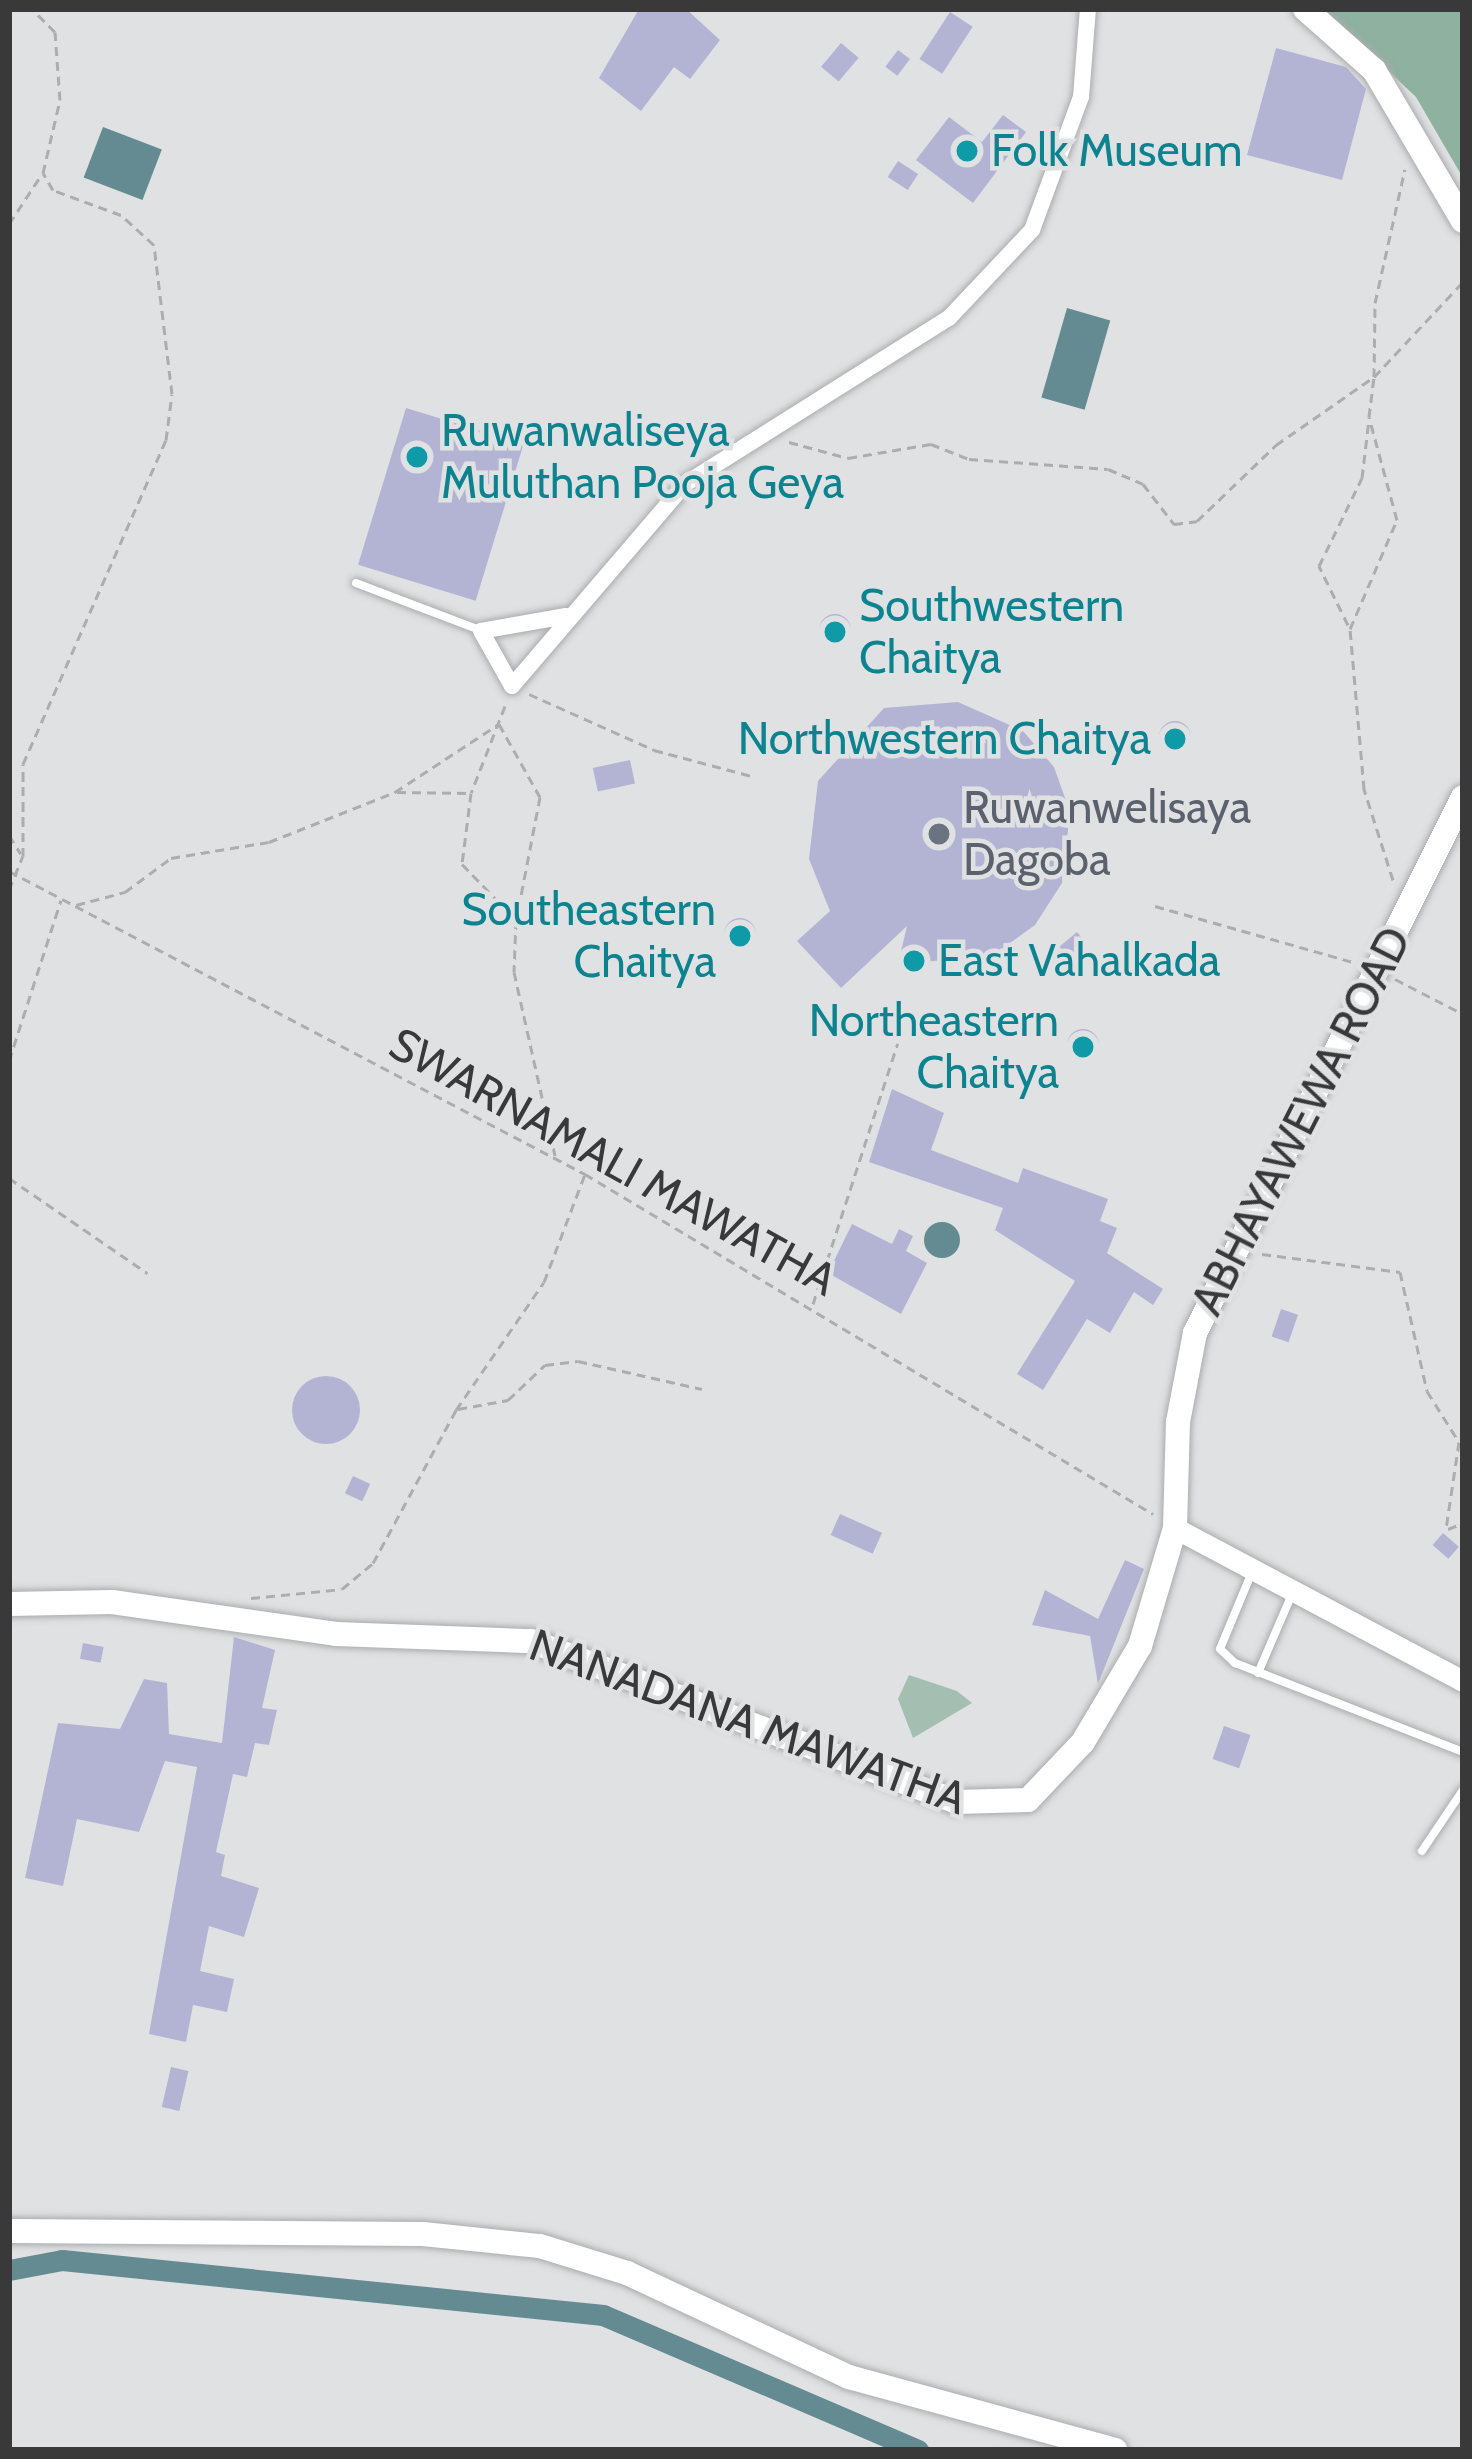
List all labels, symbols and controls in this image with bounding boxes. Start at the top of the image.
place label: Folk Museum [991,124,1243,178]
marker: Folk Museum [954,138,980,164]
place label: Ruwanwaliseya Muluthan Pooja Geya [441,404,844,510]
marker: Ruwanwaliseya Muluthan Pooja Geya [404,444,430,470]
place label: Southwestern Chaitya [859,579,1124,685]
marker: Southwestern Chaitya [822,619,848,645]
place label: Northwestern Chaitya [738,712,1151,766]
marker: Northwestern Chaitya [1162,726,1188,752]
place label: Ruwanwelisaya Dagoba [963,781,1251,887]
marker: Ruwanwelisaya Dagoba [926,821,952,847]
place label: Southeastern Chaitya [461,883,716,989]
street label: ABHAYAWEWA ROAD [1180,918,1422,1324]
marker: Southeastern Chaitya [727,923,753,949]
place label: East Vahalkada [938,934,1220,988]
marker: East Vahalkada [901,948,927,974]
place label: Northeastern Chaitya [809,994,1059,1100]
street label: SWARNAMALI MAWATHA [380,1017,846,1307]
marker: Northeastern Chaitya [1070,1034,1096,1060]
street label: NANADANA MAWATHA [522,1618,974,1826]

